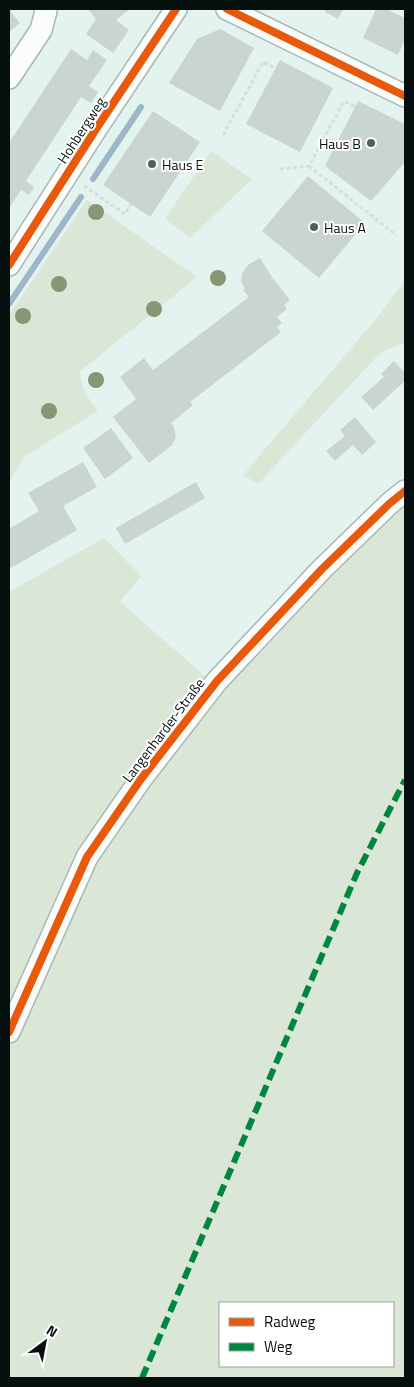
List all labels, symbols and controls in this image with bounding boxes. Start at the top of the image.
street label: Hohbergweg [52,93,110,167]
place label: Haus B [319,133,361,154]
marker: Haus B [365,137,377,149]
place label: Haus E [162,154,203,175]
marker: Haus E [146,158,158,170]
place label: Haus A [324,217,366,238]
marker: Haus A [308,221,320,233]
street label: Langenharder-Straße [117,673,209,787]
legend [219,1302,394,1367]
text: Radweg [264,1310,316,1333]
north arrow [20,1317,70,1367]
text: N [42,1319,62,1342]
text: Weg [264,1335,293,1358]

